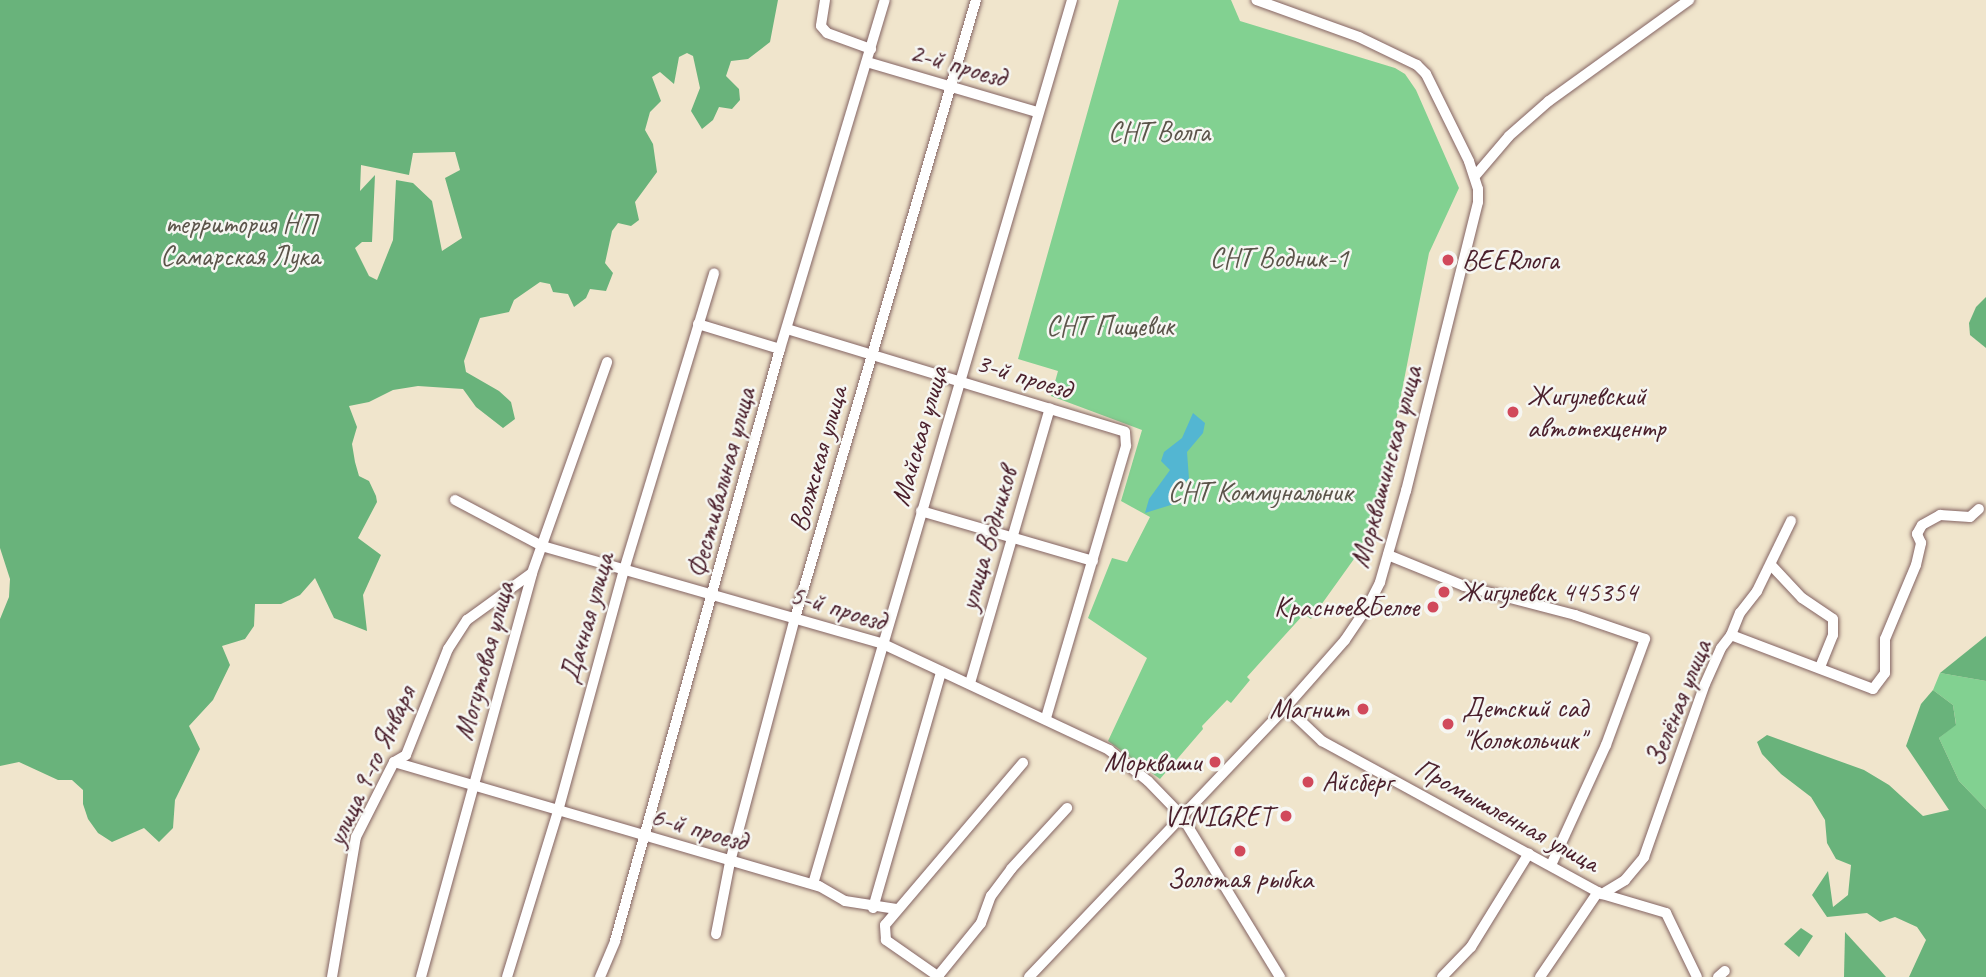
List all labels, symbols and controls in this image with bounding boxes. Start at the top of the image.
street label: 2-й проезд [906,35,1010,95]
park label: СНТ Волга [1108,115,1210,149]
park label: территория НП Самарская Лука [160,207,320,273]
park label: СНТ Водник-1 [1210,241,1348,275]
place label: BEERлога [1462,243,1559,277]
marker: BEERлога [1440,252,1456,268]
park label: СНТ Пищевик [1046,309,1174,343]
street label: 3-й проезд [972,346,1076,406]
street label: Майская улица [883,361,955,511]
street label: Морквашинская улица [1343,361,1429,573]
place label: Жигулевский автотехцентр [1527,379,1665,445]
street label: Волжская улица [781,382,855,536]
street label: Фестивальная улица [679,383,763,583]
marker: Жигулевский автотехцентр [1505,404,1521,420]
street label: улица Водников [952,464,1024,614]
park label: СНТ Коммунальник [1168,475,1352,509]
street label: Дачная улица [552,549,622,687]
place label: Жигулевск 445354 [1458,575,1637,609]
street label: Могутовая улица [446,577,522,745]
street label: 5-й проезд [786,578,890,638]
marker: Жигулевск 445354 [1436,584,1452,600]
place label: Красное&Белое [1274,590,1419,624]
marker: Красное&Белое [1425,599,1441,615]
street label: Зелёная улица [1637,634,1719,772]
street label: улица 9-го Января [319,681,423,851]
place label: Детский сад "Колокольчик" [1462,691,1588,757]
place label: Магнит [1269,692,1349,726]
marker: Магнит [1355,701,1371,717]
marker: Детский сад "Колокольчик" [1440,716,1456,732]
place label: Моркваши [1104,745,1201,779]
street label: Промышленная улица [1408,750,1606,880]
marker: Моркваши [1207,754,1223,770]
place label: Айсберг [1322,765,1392,799]
marker: Айсберг [1300,774,1316,790]
street label: 6-й проезд [647,799,751,859]
place label: VINIGRET [1164,799,1272,833]
marker: VINIGRET [1278,808,1294,824]
marker: Золотая рыбка [1232,843,1248,859]
place label: Золотая рыбка [1168,862,1312,896]

